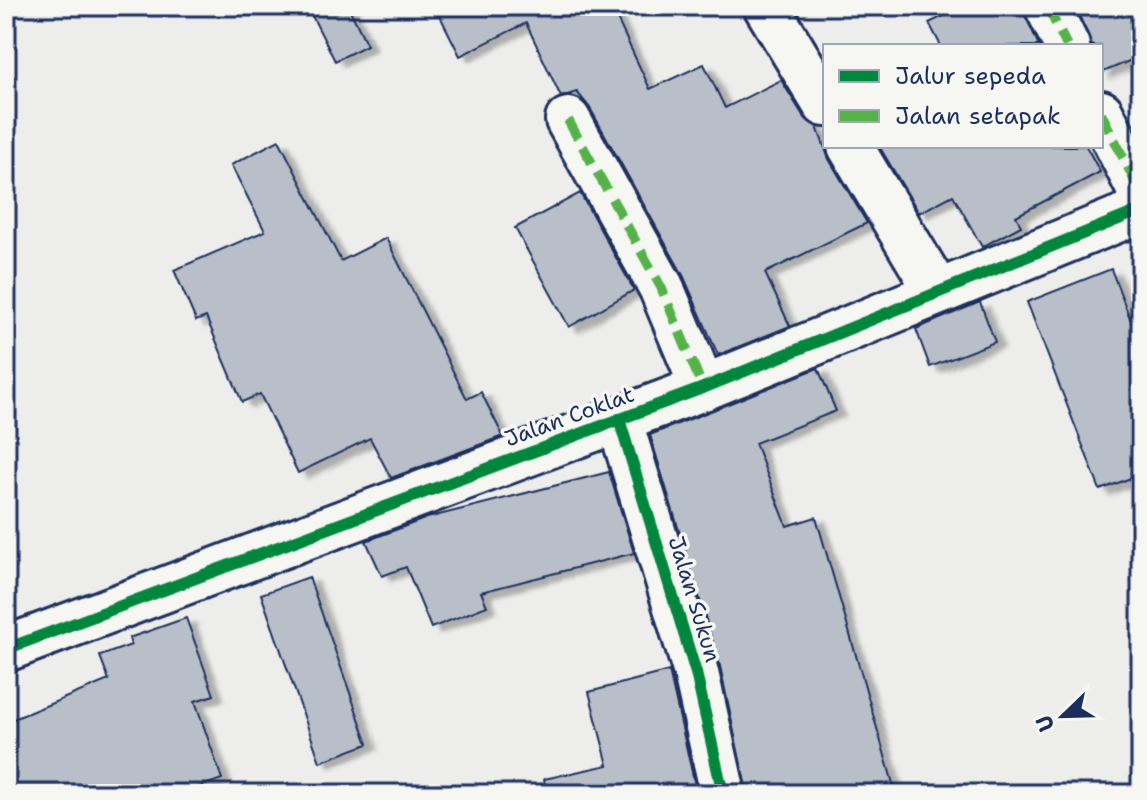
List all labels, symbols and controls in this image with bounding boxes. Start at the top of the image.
legend [823,44,1103,148]
text: Jalur sepeda [895,60,1046,92]
text: Jalan setapak [895,100,1061,132]
street label: Jalan Coklat [500,380,638,453]
street label: Jalan Sukun [662,533,727,666]
north arrow [1023,676,1103,756]
text: U [1029,711,1061,736]

